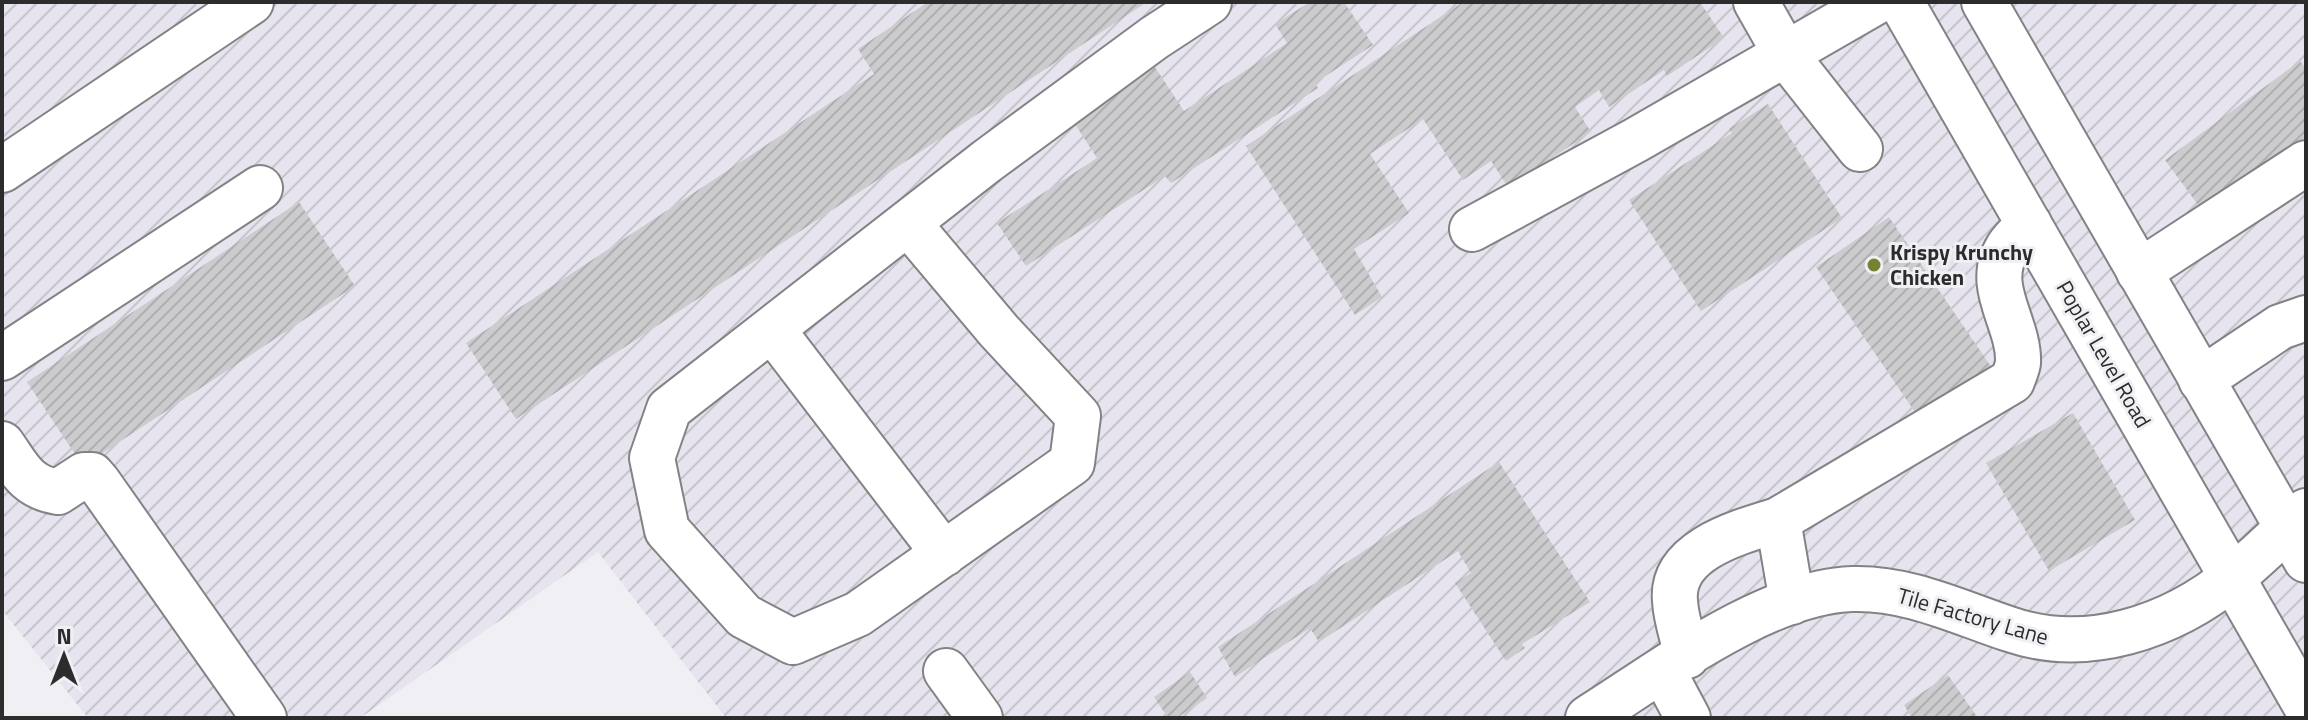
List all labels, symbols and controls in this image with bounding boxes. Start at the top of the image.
place label: Krispy Krunchy Chicken [1890,235,2033,294]
marker: Krispy Krunchy Chicken [1865,256,1883,274]
street label: Poplar Level Road [2048,274,2160,434]
street label: Tile Factory Lane [1893,578,2053,654]
north arrow [24,616,104,696]
text: N [56,619,72,653]

